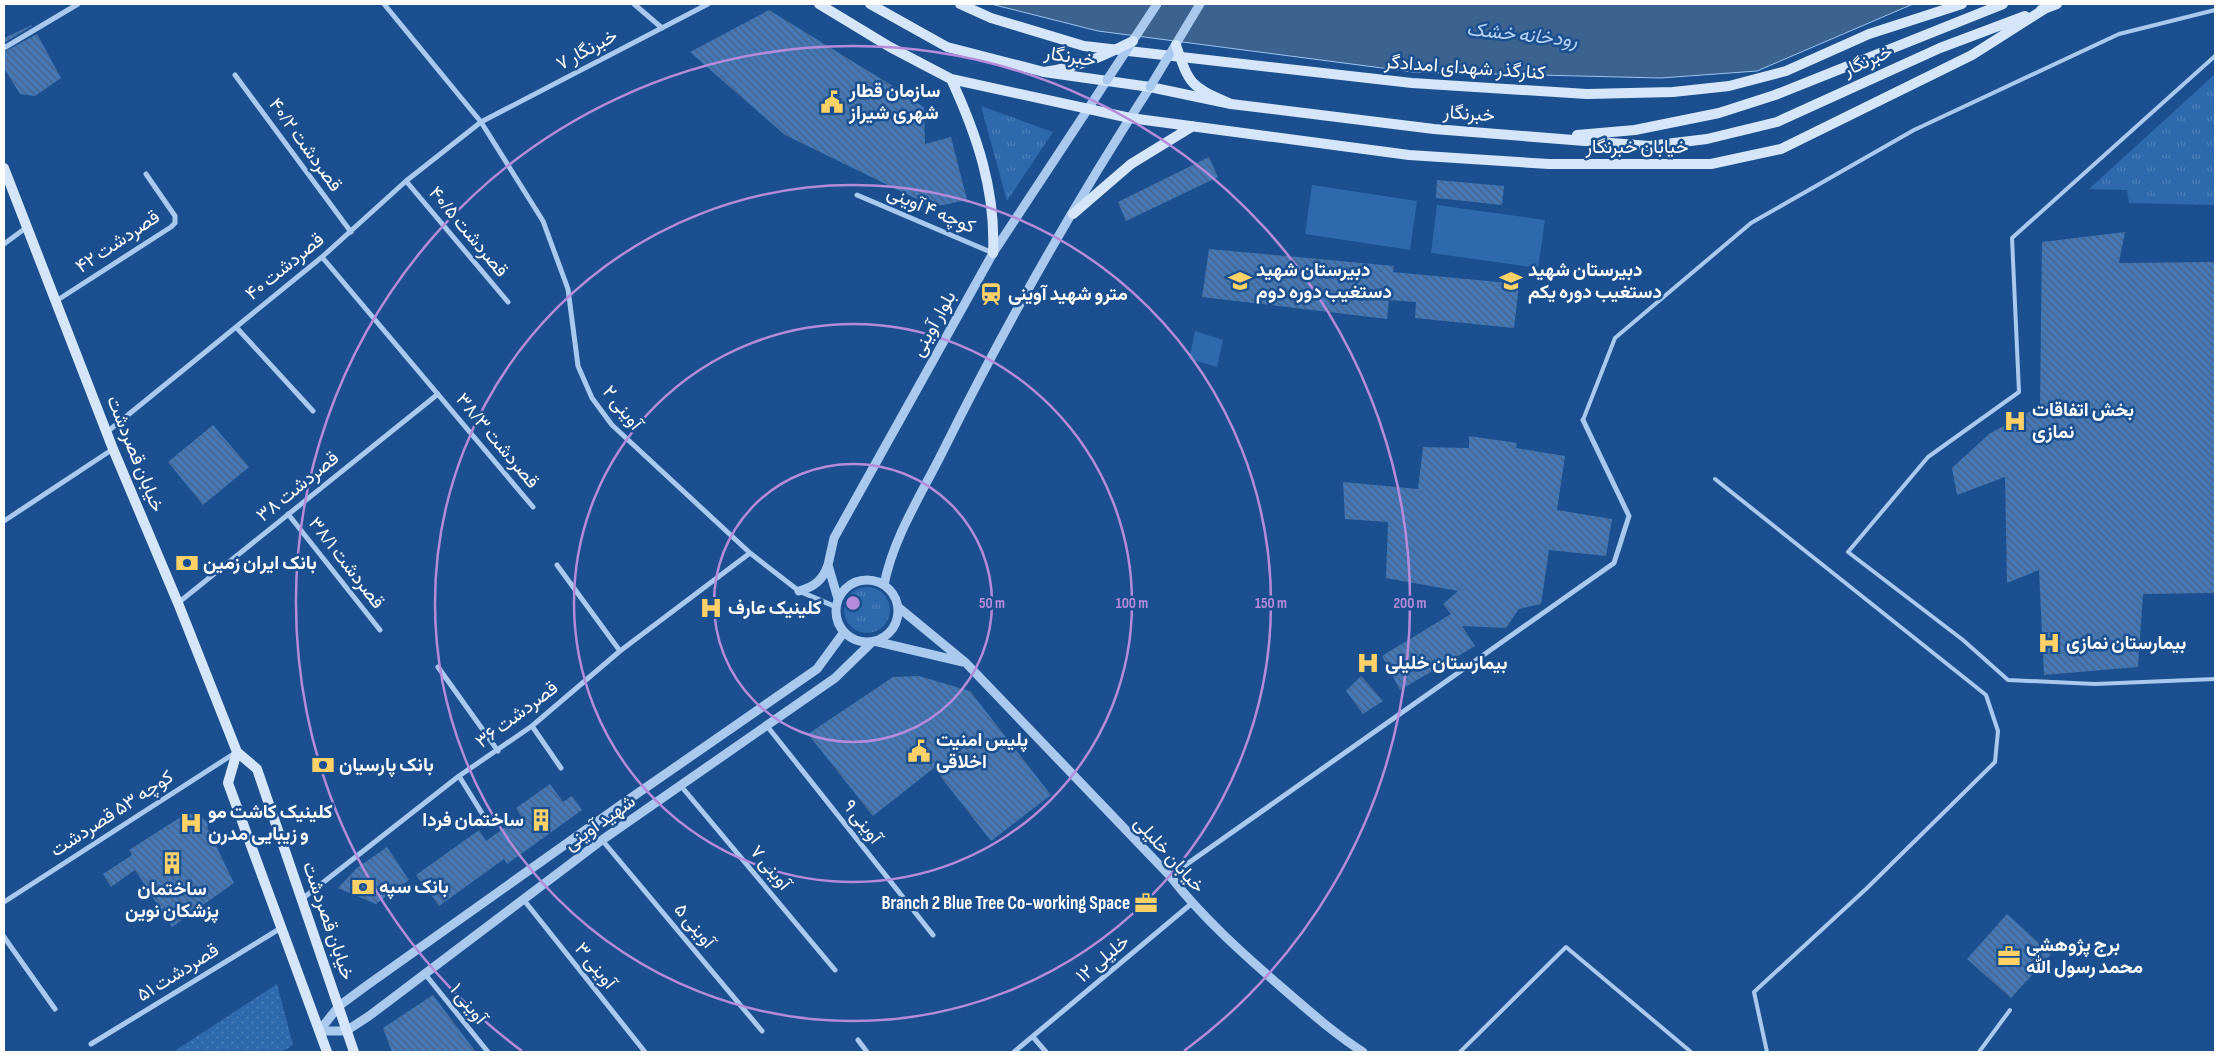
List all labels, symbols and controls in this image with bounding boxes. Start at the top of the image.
water label: رودخانه خشک [1465,17,1579,53]
street label: ۷ خبرنگار [552,24,622,76]
street label: خبرنگار [1839,40,1896,82]
street label: خبرنگار [1042,41,1097,72]
street label: کنارگذر شهدای امدادگر [1383,51,1546,85]
place label: سازمان قطار شهری شیراز [848,80,940,125]
public building icon: سازمان قطار شهری شیراز [819,89,845,115]
street label: ۴۰/۲ قصردشت [263,94,347,196]
street label: خبرنگار [1441,101,1496,127]
street label: خیابان خبرنگار [1584,136,1689,159]
street label: کوچه ۴ آوینی [883,181,979,240]
street label: ۴۰/۵ قصردشت [423,182,513,282]
street label: ۴۲ قصردشت [72,206,164,278]
street label: ۴۰ قصردشت [241,228,329,306]
place label: دبیرستان شهید دستغیب دوره دوم [1256,259,1392,304]
place label: دبیرستان شهید دستغیب دوره یکم [1528,259,1662,304]
school or university icon: دبیرستان شهید دستغیب دوره دوم [1227,268,1253,294]
school or university icon: دبیرستان شهید دستغیب دوره یکم [1498,268,1524,294]
station icon: مترو شهید آوینی [978,281,1004,307]
place label: مترو شهید آوینی [1008,283,1128,306]
street label: بلوار آوینی [907,287,961,361]
street label: ۲ آوینی [597,381,648,436]
street label: ۳۸/۳ قصردشت [450,389,544,493]
street label: خیابان قصردشت [101,392,169,516]
place label: بخش اتفاقات نمازی [2032,399,2134,444]
hospital icon: بخش اتفاقات نمازی [2002,408,2028,434]
street label: ۳۸ قصردشت [252,447,344,527]
street label: ۳۸/۱ قصردشت [303,512,389,614]
bank icon: بانک ایران زمین [174,550,200,576]
place label: بانک ایران زمین [203,552,317,575]
centre of rings [844,594,862,612]
text: 50 m [979,594,1005,613]
text: 100 m [1116,594,1148,613]
text: 150 m [1255,594,1287,613]
text: 200 m [1393,594,1427,613]
hospital icon: کلینیک عارف [698,595,724,621]
place label: کلینیک عارف [728,597,822,620]
hospital icon: بیمارستان نمازی [2036,630,2062,656]
place label: بیمارستان نمازی [2066,632,2186,655]
hospital icon: بیمارستان خلیلی [1355,650,1381,676]
place label: بیمارستان خلیلی [1385,652,1507,675]
street label: ۳۶ قصردشت [471,677,563,753]
place label: پلیس امنیت اخلاقی [936,729,1028,774]
public building icon: پلیس امنیت اخلاقی [906,738,932,764]
bank icon: بانک پارسیان [310,752,336,778]
place label: بانک پارسیان [339,754,434,778]
street label: کوچه ۵۳ قصردشت [46,766,178,863]
street label: شهید آوینی [560,790,640,856]
street label: ۹ آوینی [838,795,887,850]
place label: کلینیک کاشت مو و زیبایی مدرن [208,801,333,846]
building icon: ساختمان فردا [528,807,554,833]
place label: ساختمان فردا [422,809,524,832]
hospital icon: کلینیک کاشت مو و زیبایی مدرن [178,810,204,836]
street label: خیابان خلیلی [1129,812,1209,898]
street label: ۷ آوینی [745,841,796,896]
building icon: ساختمان پزشکان نوین [159,850,185,876]
street label: خیابان قصردشت [297,859,359,983]
bank icon: بانک سپه [350,874,376,900]
place label: بانک سپه [379,876,449,900]
place label: ساختمان پزشکان نوین [125,878,219,924]
office icon: Branch 2 Blue Tree Co-working Space [1133,890,1159,916]
place label: Branch 2 Blue Tree Co-working Space [881,892,1130,915]
street label: ۵ آوینی [669,899,720,954]
street label: ۱۲ خلیلی [1072,930,1134,988]
place label: برج پژوهشی محمد رسول الله [2026,934,2143,979]
street label: ۳ آوینی [569,938,622,995]
street label: ۵۱ قصردشت [133,939,223,1007]
office icon: برج پژوهشی محمد رسول الله [1996,943,2022,969]
street label: ۱ آوینی [445,979,492,1030]

